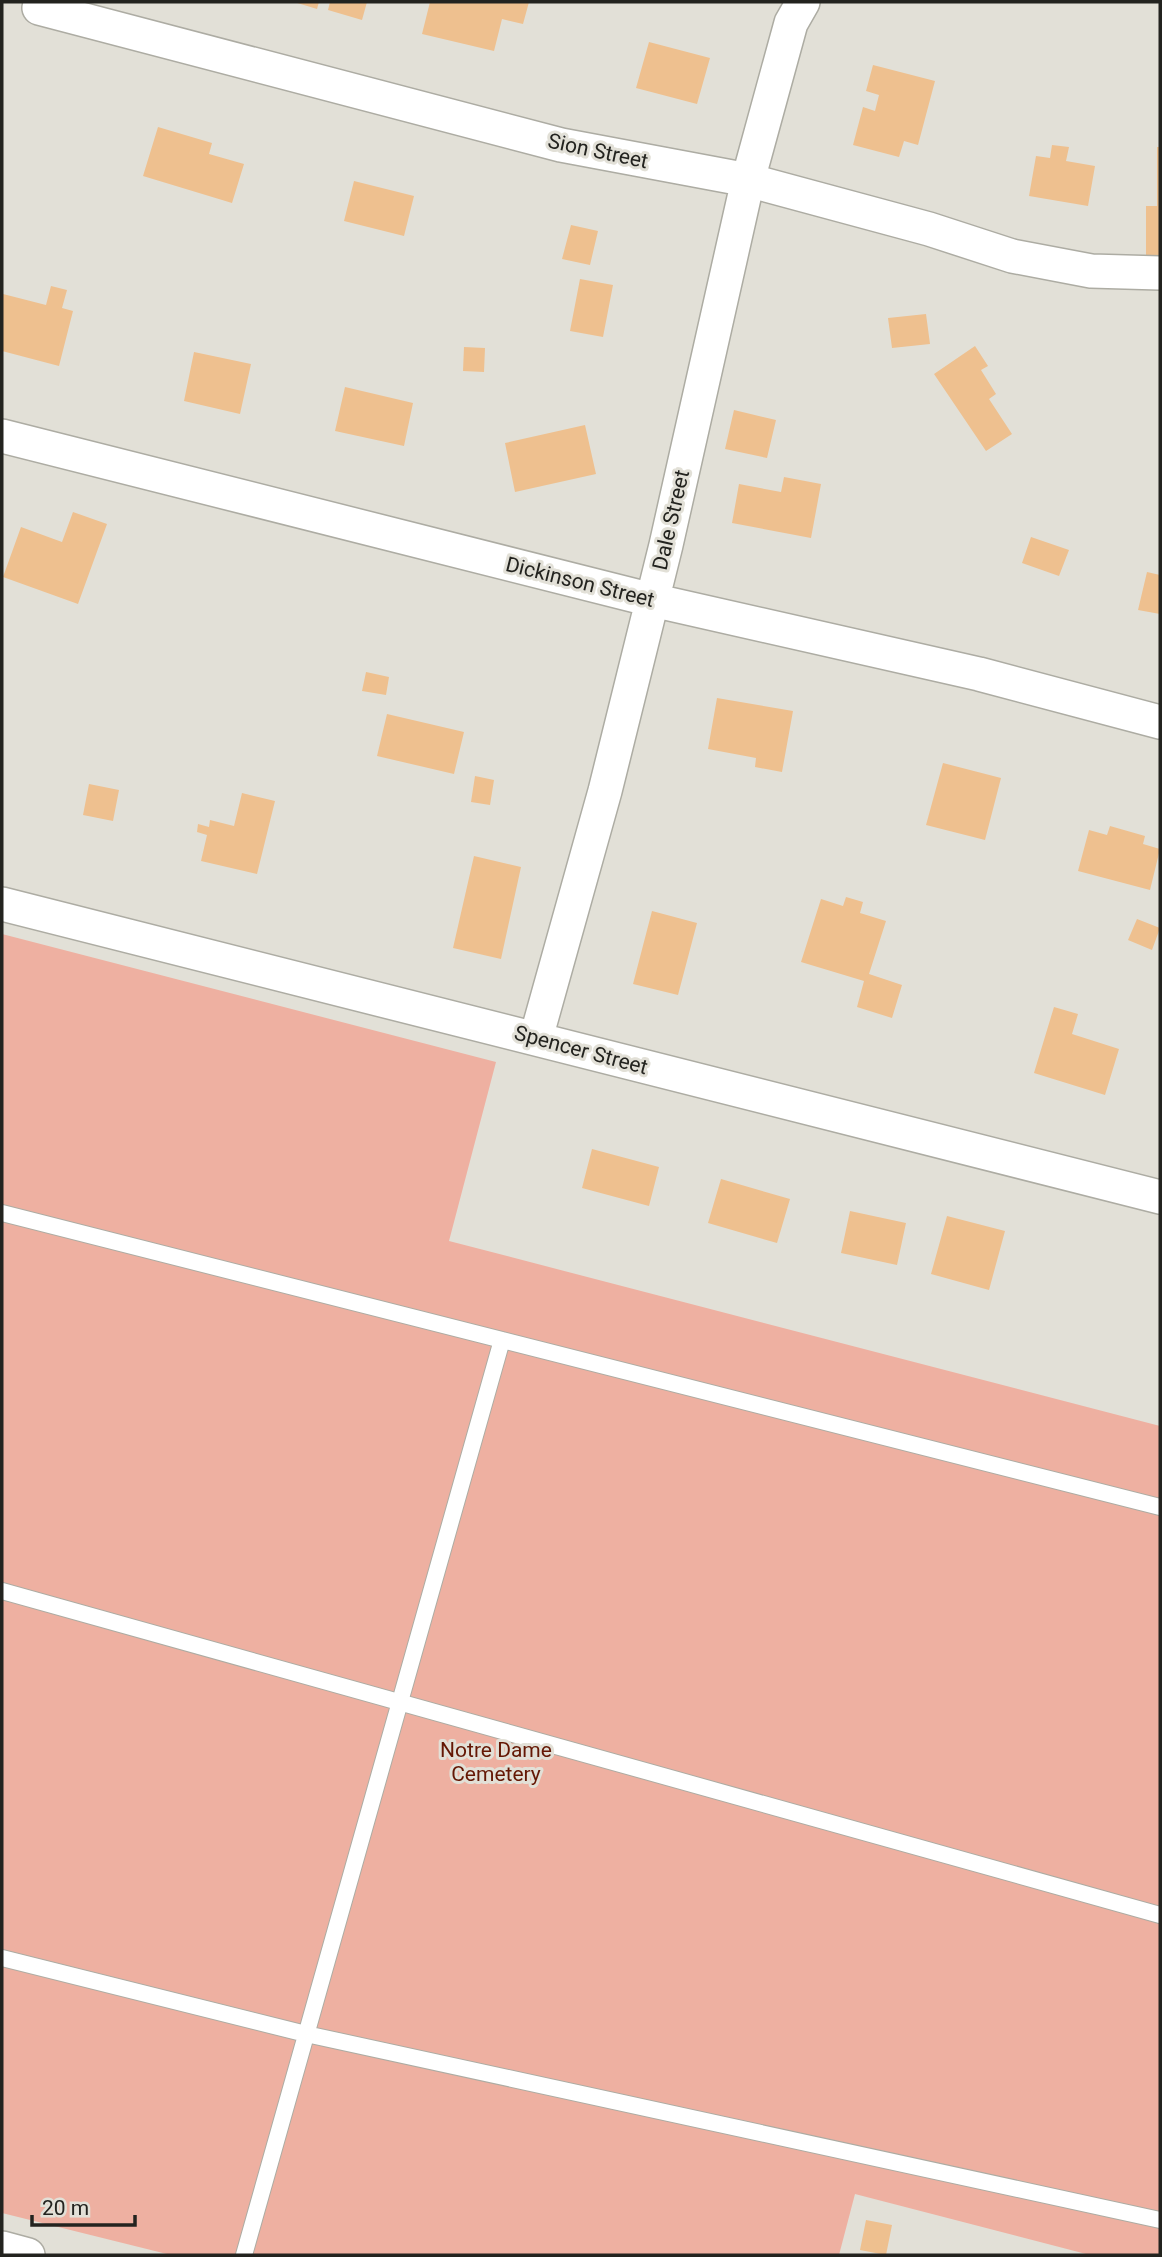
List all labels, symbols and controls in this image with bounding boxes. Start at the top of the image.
street label: Sion Street [546,129,650,173]
street label: Dale Street [648,467,694,572]
street label: Dickinson Street [503,552,657,612]
street label: Spencer Street [512,1021,650,1079]
park label: Notre Dame Cemetery [440,1738,552,1786]
scale bar [32,2184,135,2228]
text: 20 m [42,2196,89,2220]

